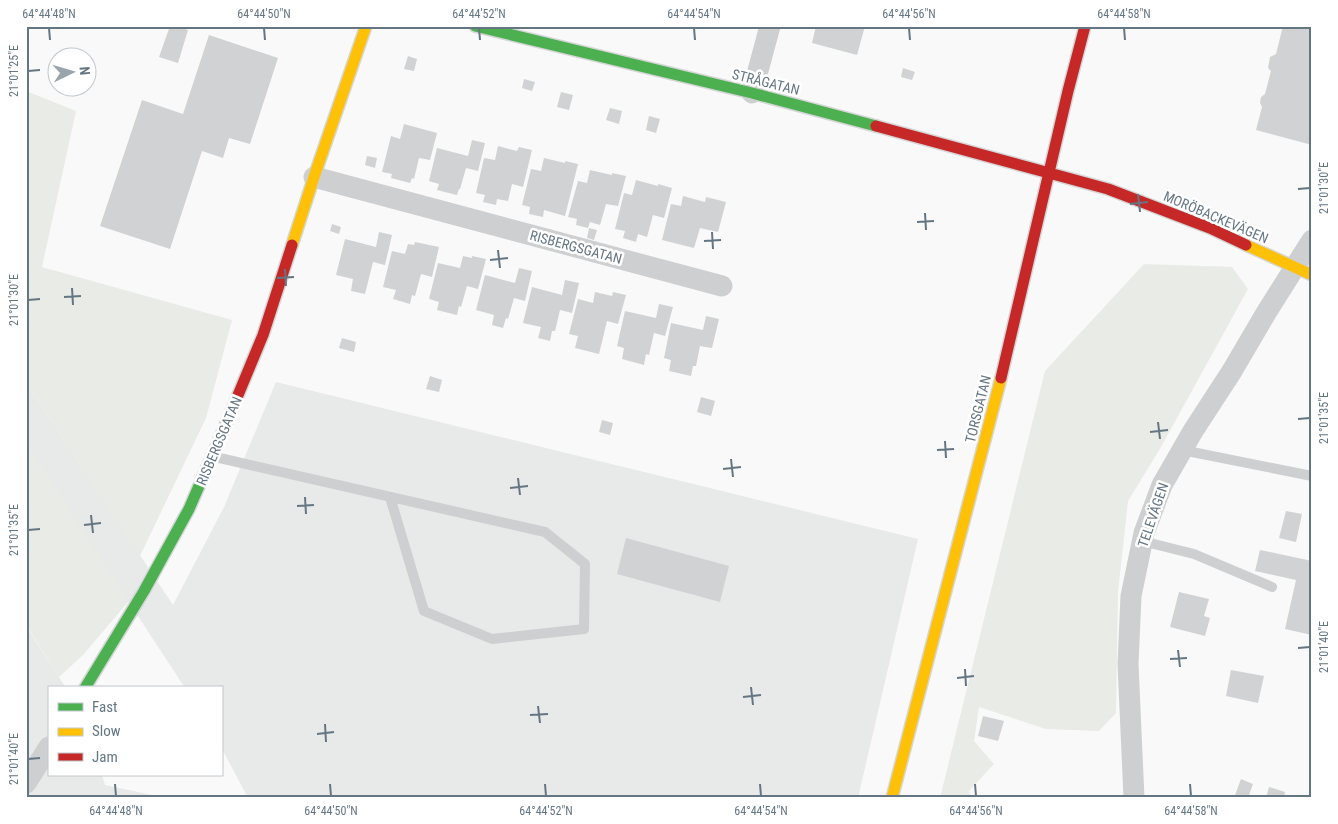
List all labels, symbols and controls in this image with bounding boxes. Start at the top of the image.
text: 64°44'48"N [22,7,76,21]
text: 64°44'50"N [237,7,291,21]
text: 64°44'52"N [452,7,506,21]
text: 64°44'54"N [667,7,721,21]
text: 64°44'56"N [882,7,936,21]
text: 64°44'58"N [1097,7,1151,21]
text: 21°01'25"E [7,45,21,97]
north arrow [48,48,98,98]
street label: STRÅGATAN [731,65,802,98]
text: N [77,66,93,76]
text: 21°01'30"E [1317,162,1331,214]
street label: MORÖBACKEVÄGEN [1161,188,1271,246]
street label: RISBERGSGATAN [528,227,624,267]
text: 21°01'30"E [7,274,21,326]
street label: TORSGATAN [962,374,994,444]
text: 21°01'35"E [1317,392,1331,444]
street label: RISBERGSGATAN [193,394,245,488]
street label: TELEVÄGEN [1135,481,1171,549]
text: 21°01'35"E [7,504,21,556]
text: 21°01'40"E [1317,621,1331,673]
legend [48,686,222,776]
text: Fast [92,698,117,716]
text: Slow [92,722,121,740]
text: 21°01'40"E [7,733,21,785]
text: Jam [92,748,118,766]
text: 64°44'48"N [89,804,143,818]
text: 64°44'50"N [304,804,358,818]
text: 64°44'52"N [519,804,573,818]
text: 64°44'54"N [734,804,788,818]
text: 64°44'56"N [949,804,1003,818]
text: 64°44'58"N [1164,804,1218,818]

